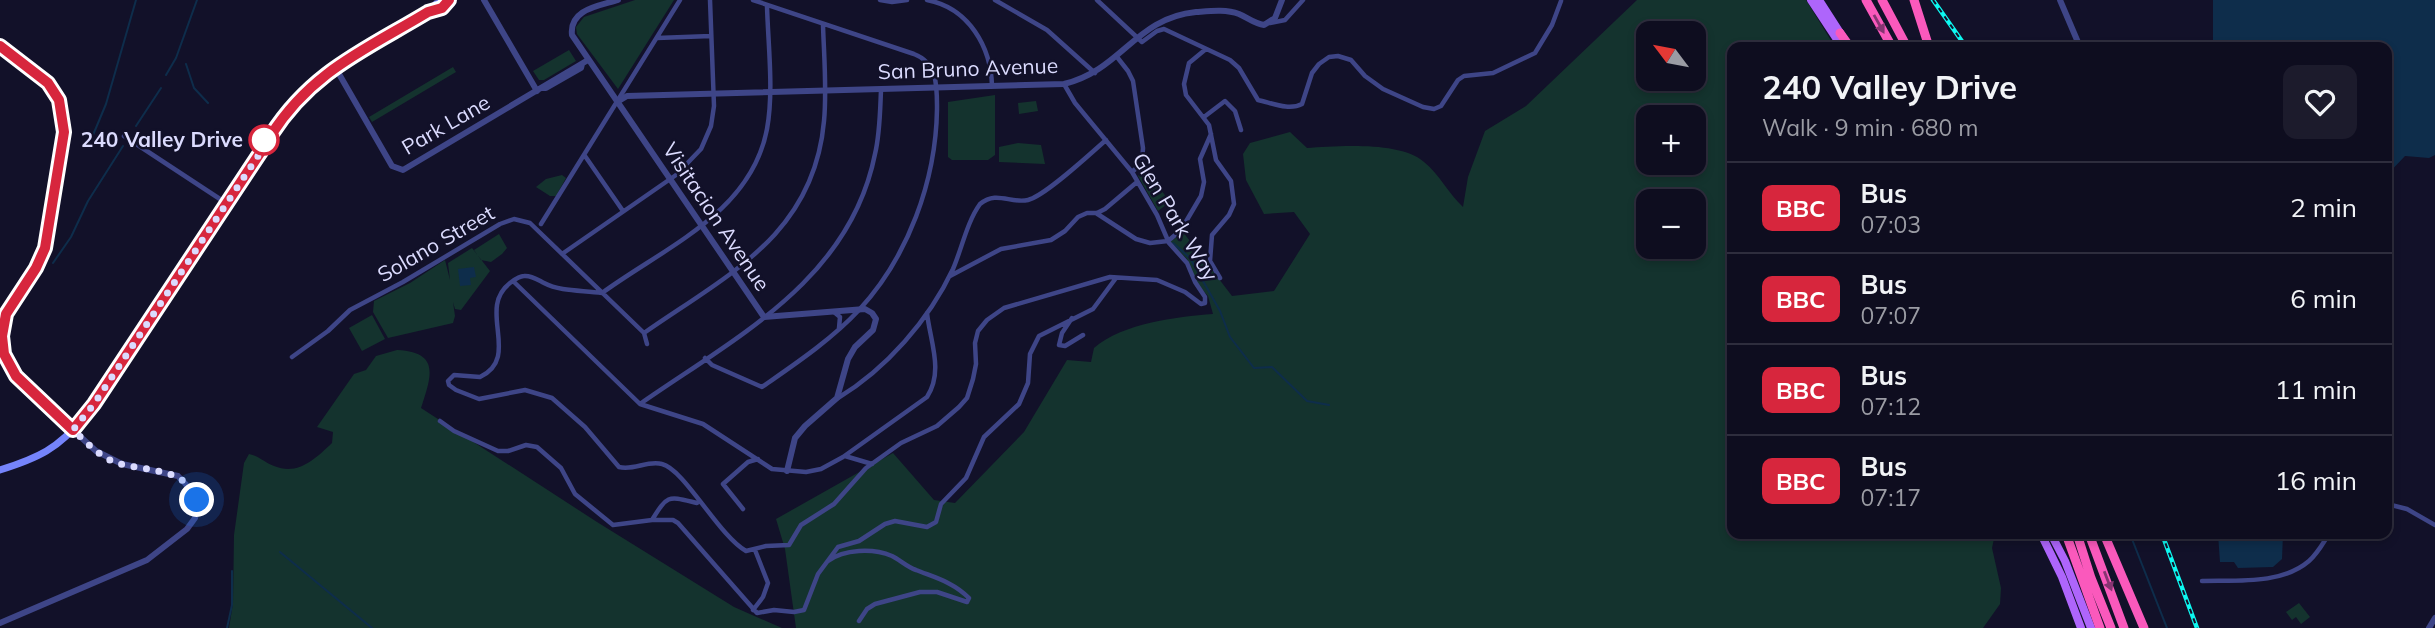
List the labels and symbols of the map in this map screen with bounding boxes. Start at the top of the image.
one-way arrow [1873,14,1885,34]
north arrow [1636,21,1706,91]
street label: San Bruno Avenue [877,52,1059,84]
street label: Park Lane [397,89,494,160]
marker: 240 Valley Drive [249,125,279,155]
place label: 240 Valley Drive [81,126,243,152]
street label: Visitacion Avenue [658,137,776,296]
street label: Glen Park Way [1127,148,1224,285]
street label: Solano Street [372,199,499,287]
your location [179,482,214,517]
one-way arrow [2102,570,2113,591]

